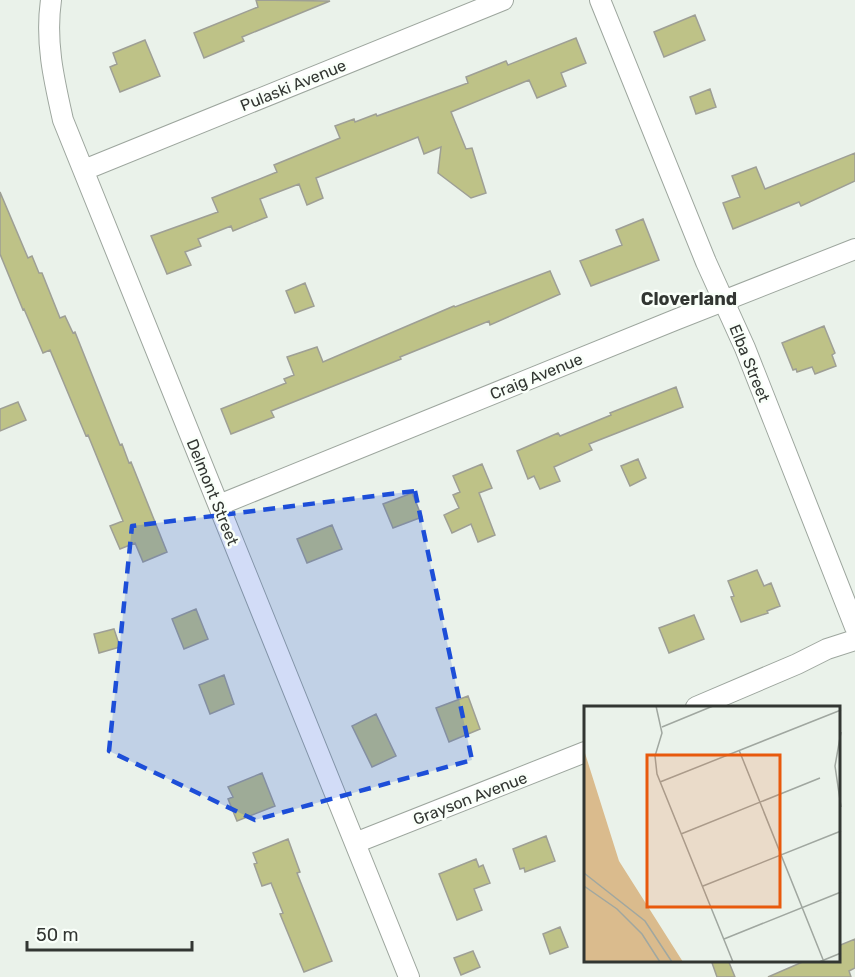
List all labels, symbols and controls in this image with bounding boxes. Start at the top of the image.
street label: Pulaski Avenue [237,56,349,115]
district label: Cloverland [641,288,737,310]
street label: Elba Street [725,322,774,405]
street label: Craig Avenue [487,349,585,404]
street label: Delmont Street [183,436,243,548]
inset map [584,706,840,962]
street label: Grayson Avenue [410,768,530,829]
scale bar [27,914,192,952]
text: 50 m [36,924,79,946]

